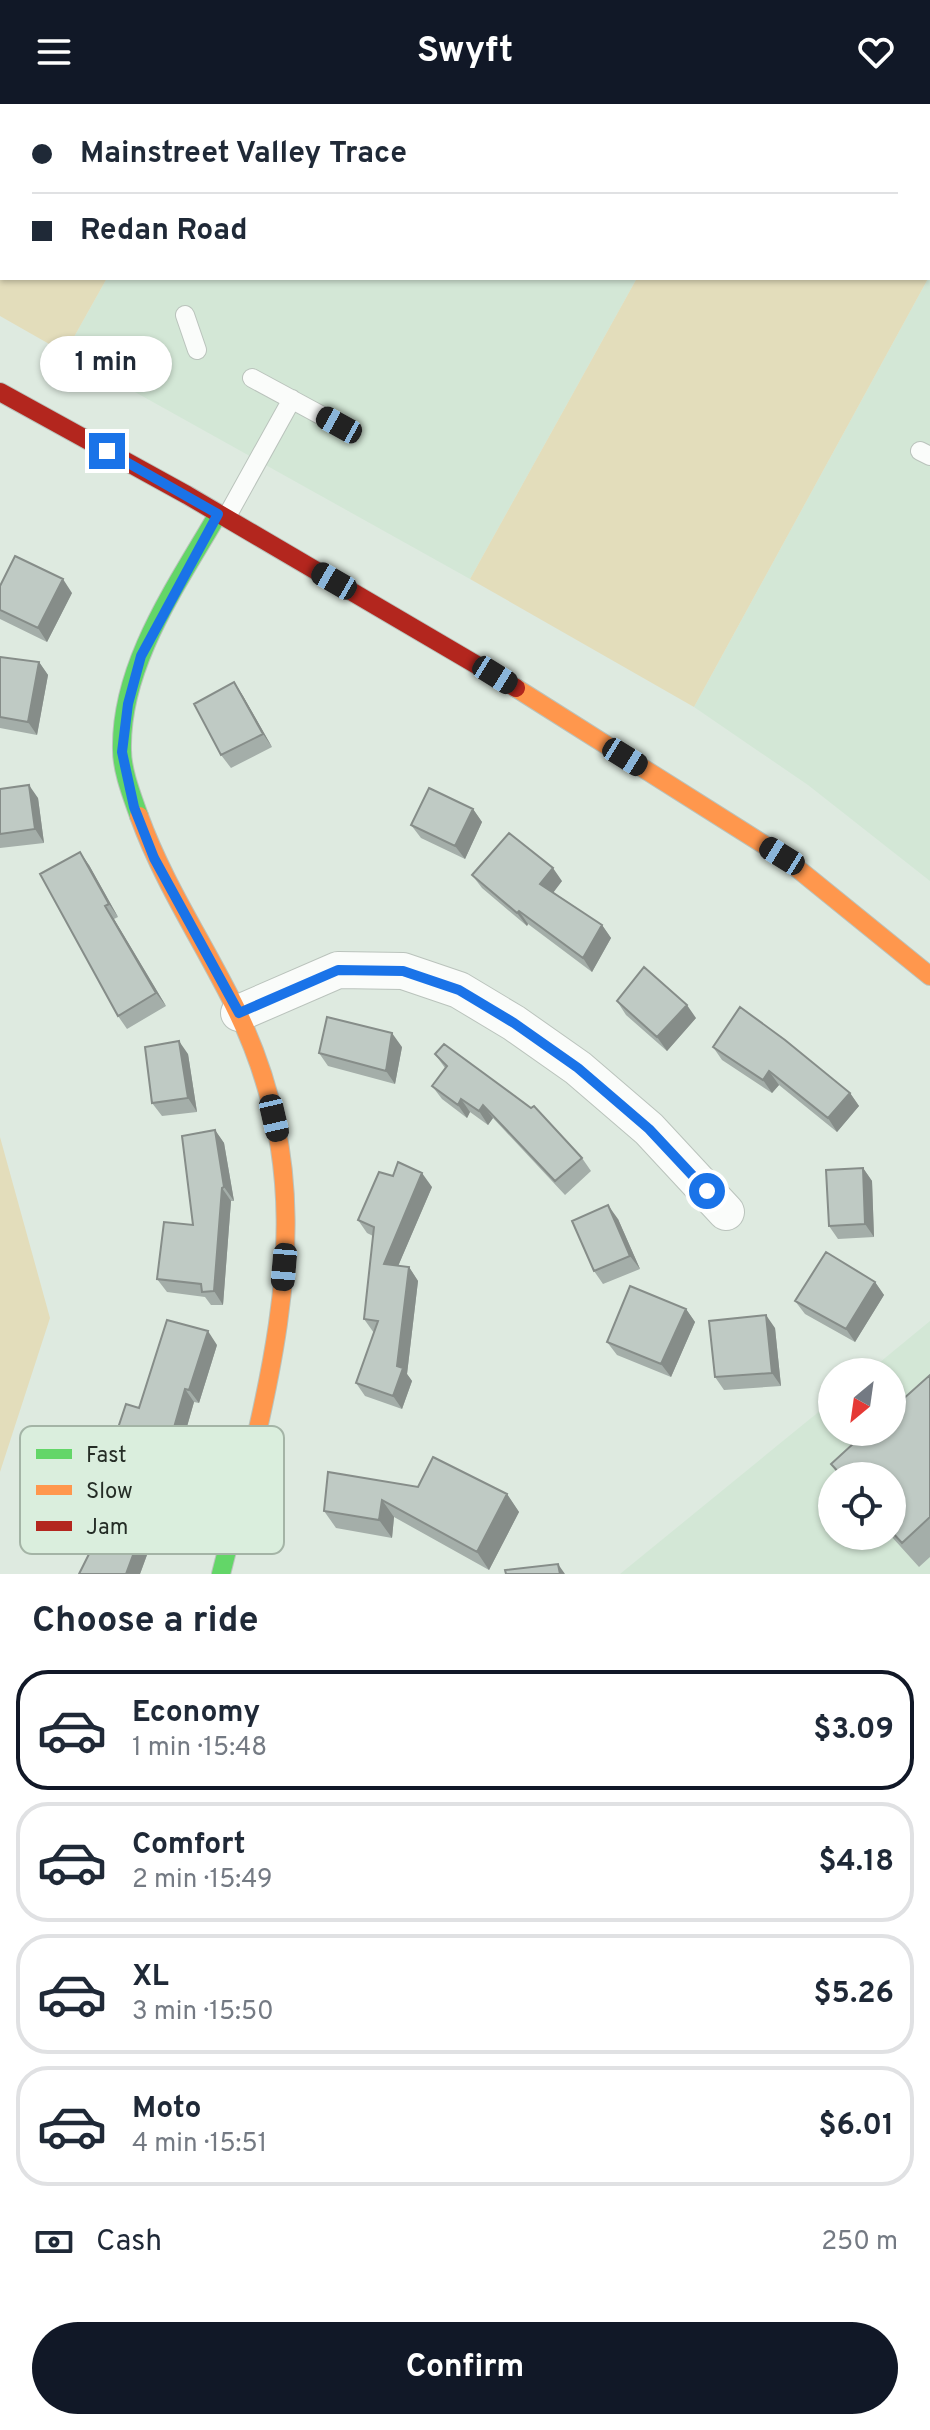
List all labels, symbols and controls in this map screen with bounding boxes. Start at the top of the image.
text: Swyft [417,29,513,75]
icon: menu [32,30,76,74]
icon: heart [854,30,898,74]
text: Mainstreet Valley Trace [80,136,407,173]
text: Redan Road [80,213,248,250]
callout: 1 min [41,335,173,391]
text: 1 min [75,347,137,380]
car [312,403,366,447]
route end [89,433,125,469]
car [307,559,361,603]
car [468,652,522,698]
car [598,734,652,780]
car [755,833,809,879]
car [257,1092,291,1144]
route start [689,1173,725,1209]
car [270,1242,298,1292]
north arrow [818,1358,906,1446]
map controls [818,1358,906,1550]
legend [20,1426,284,1554]
text: Fast [86,1443,127,1470]
button: locate [818,1462,906,1550]
text: Slow [86,1479,133,1506]
text: Jam [86,1515,129,1542]
text: Choose a ride [32,1599,258,1645]
icon: car [36,1694,108,1766]
text: Economy [132,1695,260,1732]
text: $3.09 [813,1712,894,1749]
text: 1 min · 15:48 [132,1732,267,1765]
icon: car [36,1826,108,1898]
text: Comfort [132,1827,245,1864]
text: $4.18 [819,1844,894,1881]
text: 2 min · 15:49 [132,1864,272,1897]
icon: car [36,1958,108,2030]
text: XL [132,1959,169,1996]
text: $5.26 [813,1976,894,2013]
text: 3 min · 15:50 [132,1996,274,2029]
icon: car [36,2090,108,2162]
text: Moto [132,2091,202,2128]
text: $6.01 [818,2108,894,2145]
text: 4 min · 15:51 [132,2128,267,2161]
icon: cash [32,2220,76,2264]
text: Cash [96,2224,162,2261]
text: 250 m [821,2226,898,2259]
button: Confirm [32,2322,898,2414]

